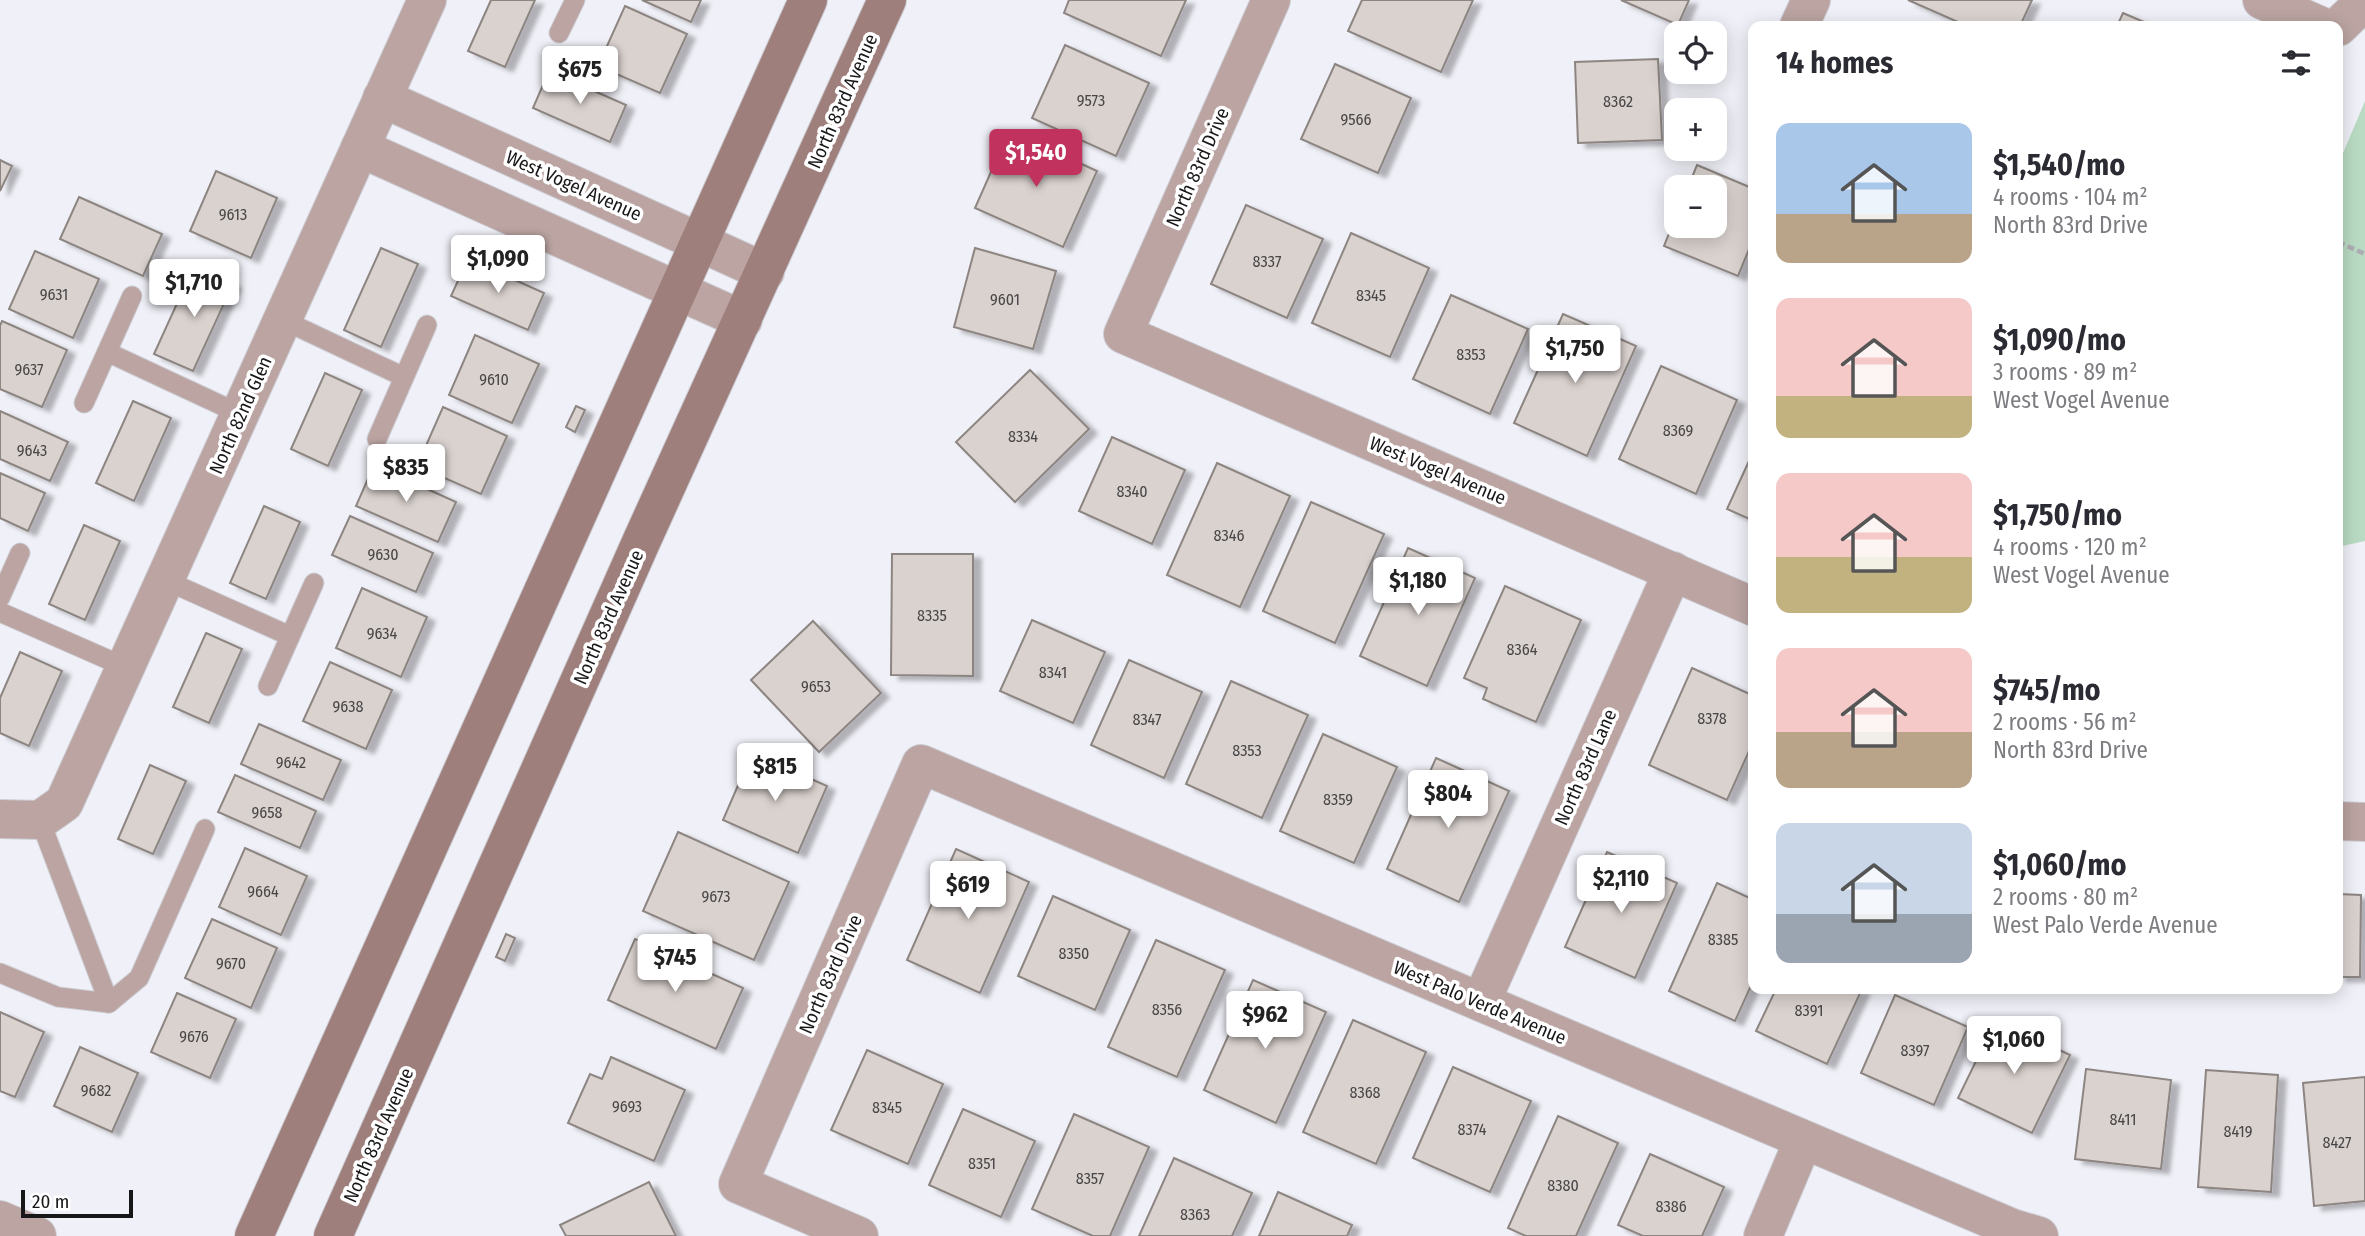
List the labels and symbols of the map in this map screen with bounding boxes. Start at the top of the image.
street label: North 83rd Avenue [803,30,882,172]
pin: $675 [539,46,621,106]
house number: 9573 [1077,91,1105,110]
house number: 8362 [1603,92,1633,111]
street label: North 83rd Drive [1161,104,1234,230]
house number: 9566 [1341,110,1372,129]
pin: $1,540 [979,130,1093,189]
street label: West Vogel Avenue [502,145,645,226]
house number: 9613 [219,205,247,224]
pin: $1,090 [441,236,555,295]
house number: 8337 [1253,252,1282,271]
pin: $1,710 [137,260,251,319]
house number: 9631 [40,285,68,304]
house number: 8345 [1356,286,1386,305]
house number: 9601 [990,290,1020,309]
pin: $1,750 [1518,326,1632,385]
house number: 8353 [1456,345,1486,364]
street label: North 82nd Glen [204,353,277,478]
house number: 9637 [14,360,44,379]
house number: 9610 [479,370,509,389]
house number: 8369 [1663,421,1694,440]
house number: 8334 [1008,427,1038,446]
street label: West Vogel Avenue [1366,431,1509,510]
house number: 9643 [17,441,47,460]
pin: $835 [365,444,447,504]
house number: 8340 [1116,482,1148,501]
house number: 8346 [1214,526,1244,545]
house number: 9630 [367,545,399,564]
street label: North 83rd Avenue [569,546,648,688]
pin: $1,180 [1361,558,1475,617]
house number: 8335 [917,606,947,625]
house number: 9634 [367,624,397,643]
house number: 8364 [1507,640,1538,659]
house number: 8341 [1039,663,1067,682]
house number: 9653 [801,677,831,696]
house number: 9638 [333,697,363,716]
street label: North 83rd Lane [1550,706,1621,829]
house number: 8378 [1697,709,1727,728]
house number: 8347 [1132,710,1162,729]
house number: 8353 [1232,741,1262,760]
pin: $815 [734,744,816,803]
house number: 9642 [276,753,306,772]
pin: $804 [1407,770,1489,830]
house number: 8359 [1323,790,1353,809]
house number: 9658 [252,803,282,822]
pin: $2,110 [1564,856,1678,915]
pin: $619 [927,862,1009,921]
house number: 9664 [247,882,279,901]
house number: 9673 [702,887,730,906]
street label: North 83rd Drive [794,911,867,1037]
house number: 8385 [1708,930,1738,949]
pin: $745 [634,934,716,994]
house number: 8350 [1059,944,1089,963]
house number: 9670 [216,954,246,973]
street label: West Palo Verde Avenue [1390,956,1570,1049]
pin: $962 [1224,992,1306,1051]
house number: 8356 [1152,1000,1182,1019]
house number: 8391 [1795,1001,1823,1020]
pin: $1,060 [1957,1016,2071,1076]
house number: 9676 [179,1027,209,1046]
house number: 8397 [1900,1041,1930,1060]
street label: North 83rd Avenue [339,1064,418,1206]
house number: 9682 [81,1081,111,1100]
house number: 8368 [1349,1083,1381,1102]
house number: 9693 [612,1097,642,1116]
house number: 8345 [872,1098,902,1117]
house number: 8411 [2109,1110,2137,1129]
house number: 8374 [1458,1120,1487,1139]
house number: 8419 [2224,1122,2253,1141]
house number: 8427 [2323,1133,2352,1152]
house number: 8351 [968,1154,996,1173]
house number: 8357 [1076,1169,1105,1188]
house number: 8380 [1547,1176,1579,1195]
scale bar [21,1187,133,1219]
house number: 8386 [1655,1197,1687,1216]
house number: 8363 [1180,1205,1210,1224]

